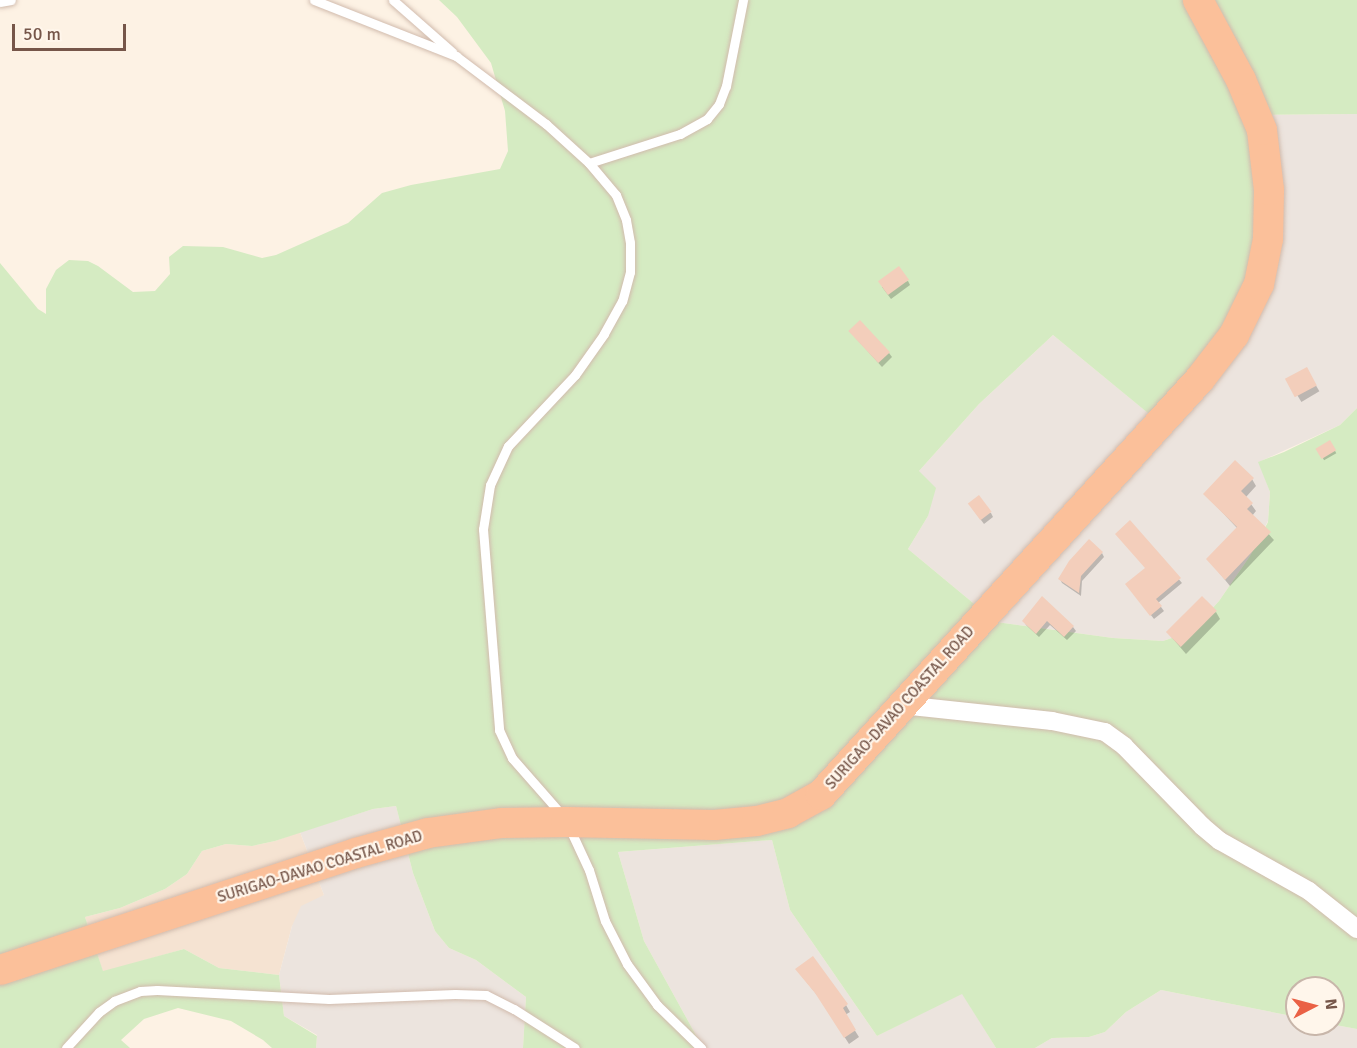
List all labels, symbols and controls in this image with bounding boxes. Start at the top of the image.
scale bar [15,12,129,50]
text: 50 m [23,23,61,45]
street label: SURIGAO-DAVAO COASTAL ROAD [822,623,978,793]
street label: SURIGAO-DAVAO COASTAL ROAD [215,827,425,907]
north arrow [1285,976,1345,1036]
text: N [1320,998,1341,1011]

